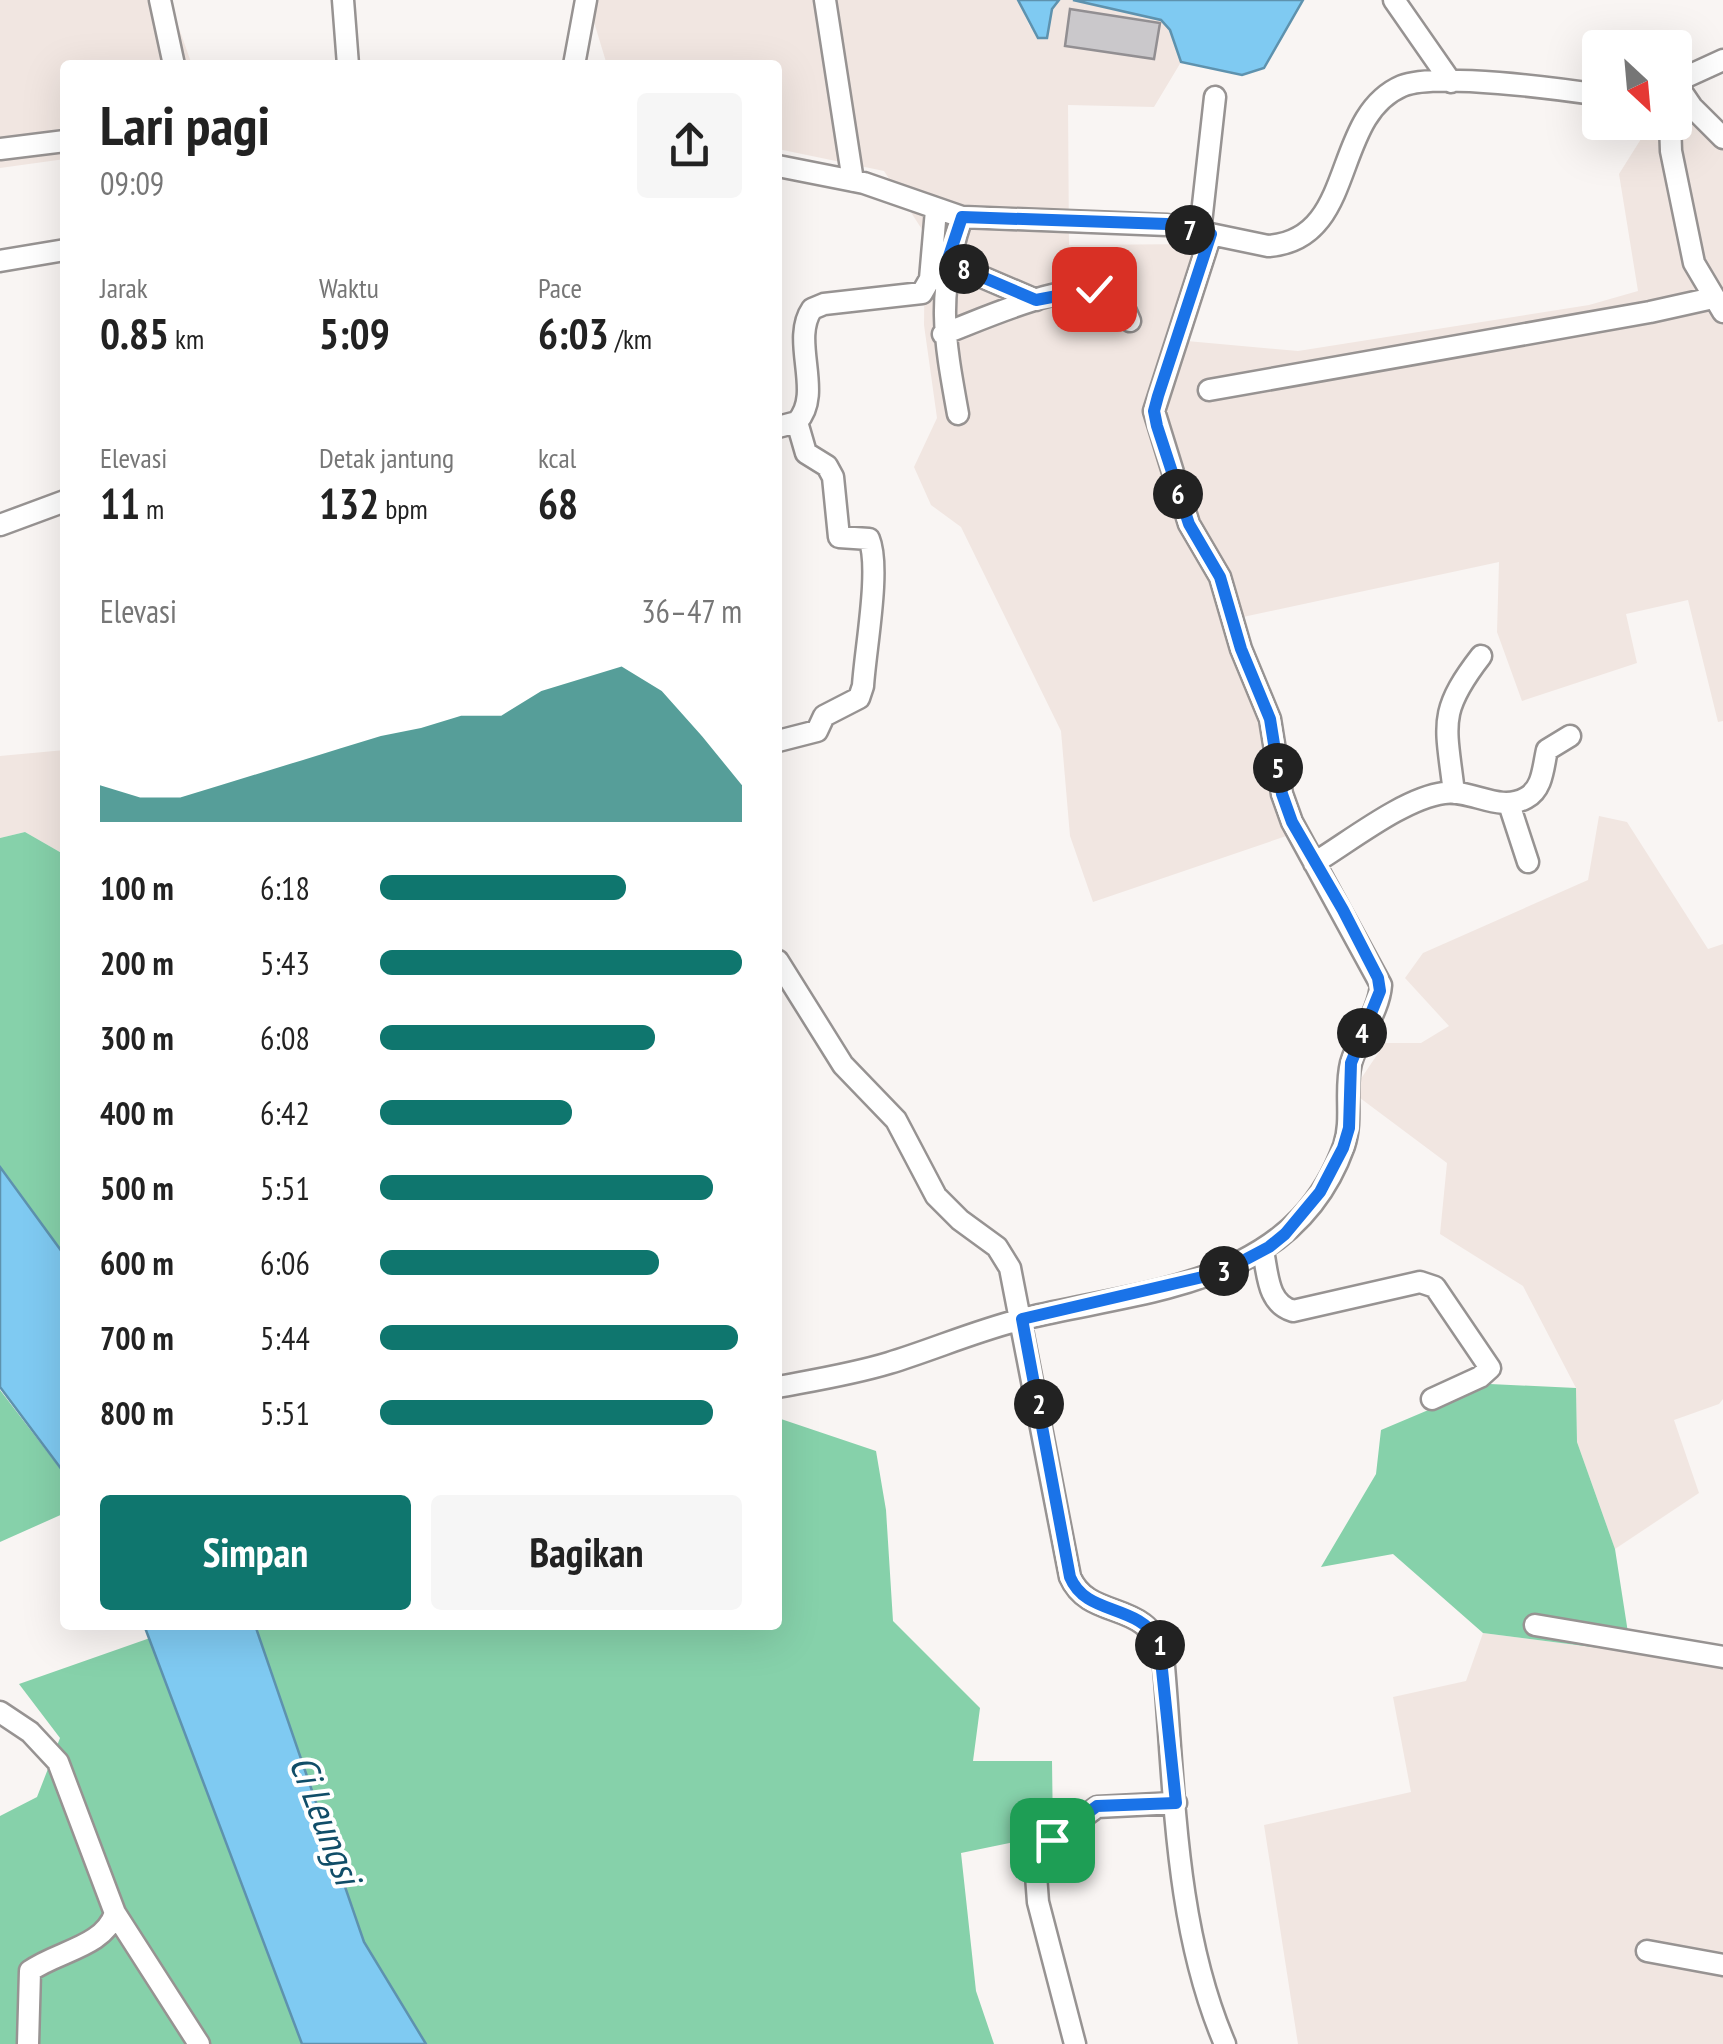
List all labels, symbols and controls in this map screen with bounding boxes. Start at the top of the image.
north arrow [1582,30,1692,140]
map controls [1582,30,1692,140]
text: Lari pagi [100,89,270,160]
button: share [637,93,742,198]
text: 09:09 [100,162,164,204]
pin: 7 [1165,205,1215,255]
text: 7 [1183,211,1197,248]
pin: 8 [939,244,989,294]
pin [1052,247,1137,332]
text: 8 [957,250,971,287]
icon: check [1067,262,1122,317]
text: Jarak [100,269,148,306]
text: Waktu [319,269,379,306]
text: Pace [538,269,582,306]
text: 0.85 [100,306,169,361]
text: 5:09 [319,306,390,361]
text: 6:03 [538,306,609,361]
text: km [169,320,204,357]
text: /km [609,320,652,357]
text: Elevasi [100,439,167,476]
text: Detak jantung [319,439,454,476]
text: kcal [538,439,576,476]
pin: 6 [1153,469,1203,519]
text: 6 [1171,475,1185,512]
text: 11 [100,476,140,531]
text: 132 [319,476,379,531]
text: 68 [538,476,578,531]
text: m [140,490,164,527]
text: bpm [379,490,428,527]
text: Elevasi [100,590,177,632]
text: 36–47 m [641,590,742,632]
pin: 5 [1253,743,1303,793]
text: 5 [1271,749,1285,786]
text: 100 m [100,867,174,909]
text: 6:18 [260,867,310,909]
text: 200 m [100,942,174,984]
text: 5:43 [260,942,310,984]
pin: 4 [1337,1008,1387,1058]
text: 4 [1355,1014,1369,1051]
text: 300 m [100,1017,174,1059]
text: 6:08 [260,1017,310,1059]
text: 400 m [100,1092,174,1134]
text: 6:42 [260,1092,310,1134]
text: 500 m [100,1167,174,1209]
text: 5:51 [260,1167,310,1209]
text: 600 m [100,1242,174,1284]
text: 6:06 [260,1242,310,1284]
pin: 3 [1199,1246,1249,1296]
text: 3 [1217,1252,1231,1289]
text: 700 m [100,1317,174,1359]
text: 5:44 [260,1317,310,1359]
pin: 2 [1014,1379,1064,1429]
text: 2 [1032,1385,1046,1422]
text: 800 m [100,1392,174,1434]
text: 5:51 [260,1392,310,1434]
button: Simpan [100,1495,411,1610]
button: Bagikan [431,1495,742,1610]
pin: 1 [1135,1620,1185,1670]
text: 1 [1153,1626,1167,1663]
water label: Ci Leungsi [279,1748,375,1895]
pin [1010,1798,1095,1883]
icon: arrive [1025,1813,1080,1868]

